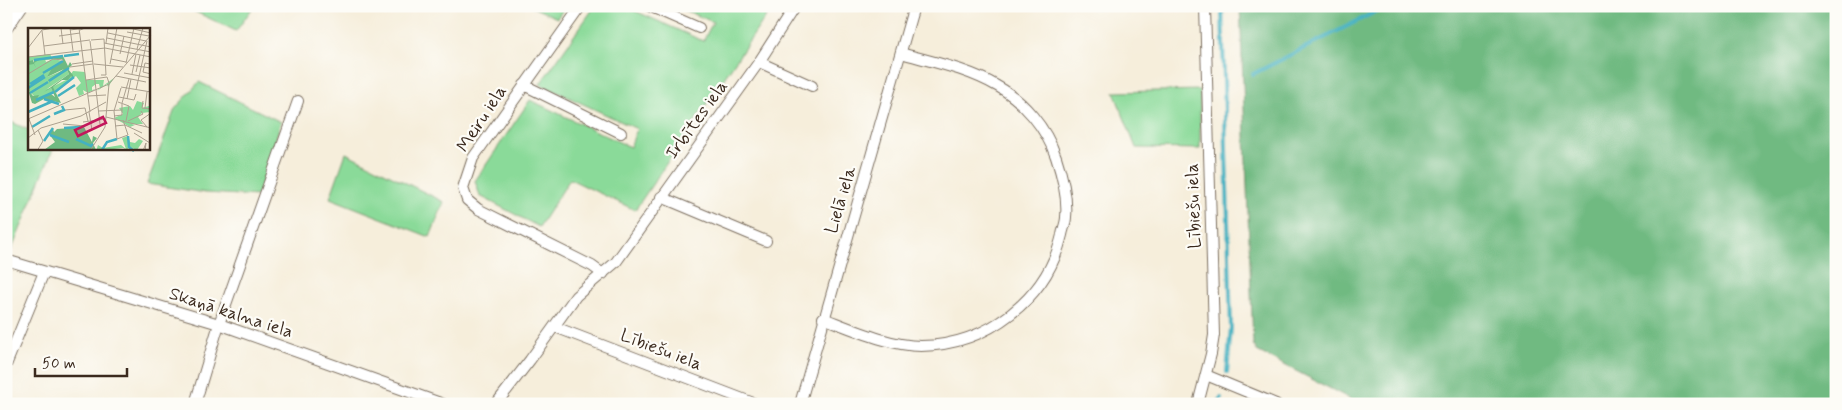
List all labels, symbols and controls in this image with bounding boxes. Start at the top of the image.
inset map [28,28,150,150]
street label: Irbītes iela [660,76,734,164]
street label: Meiru iela [451,81,513,157]
street label: Lielā iela [819,163,863,236]
street label: Lībiešu iela [1181,163,1207,249]
street label: Skaņā kalna iela [166,282,296,344]
street label: Lībiešu iela [617,323,705,377]
scale bar [35,345,128,377]
text: 50 m [42,354,76,374]

